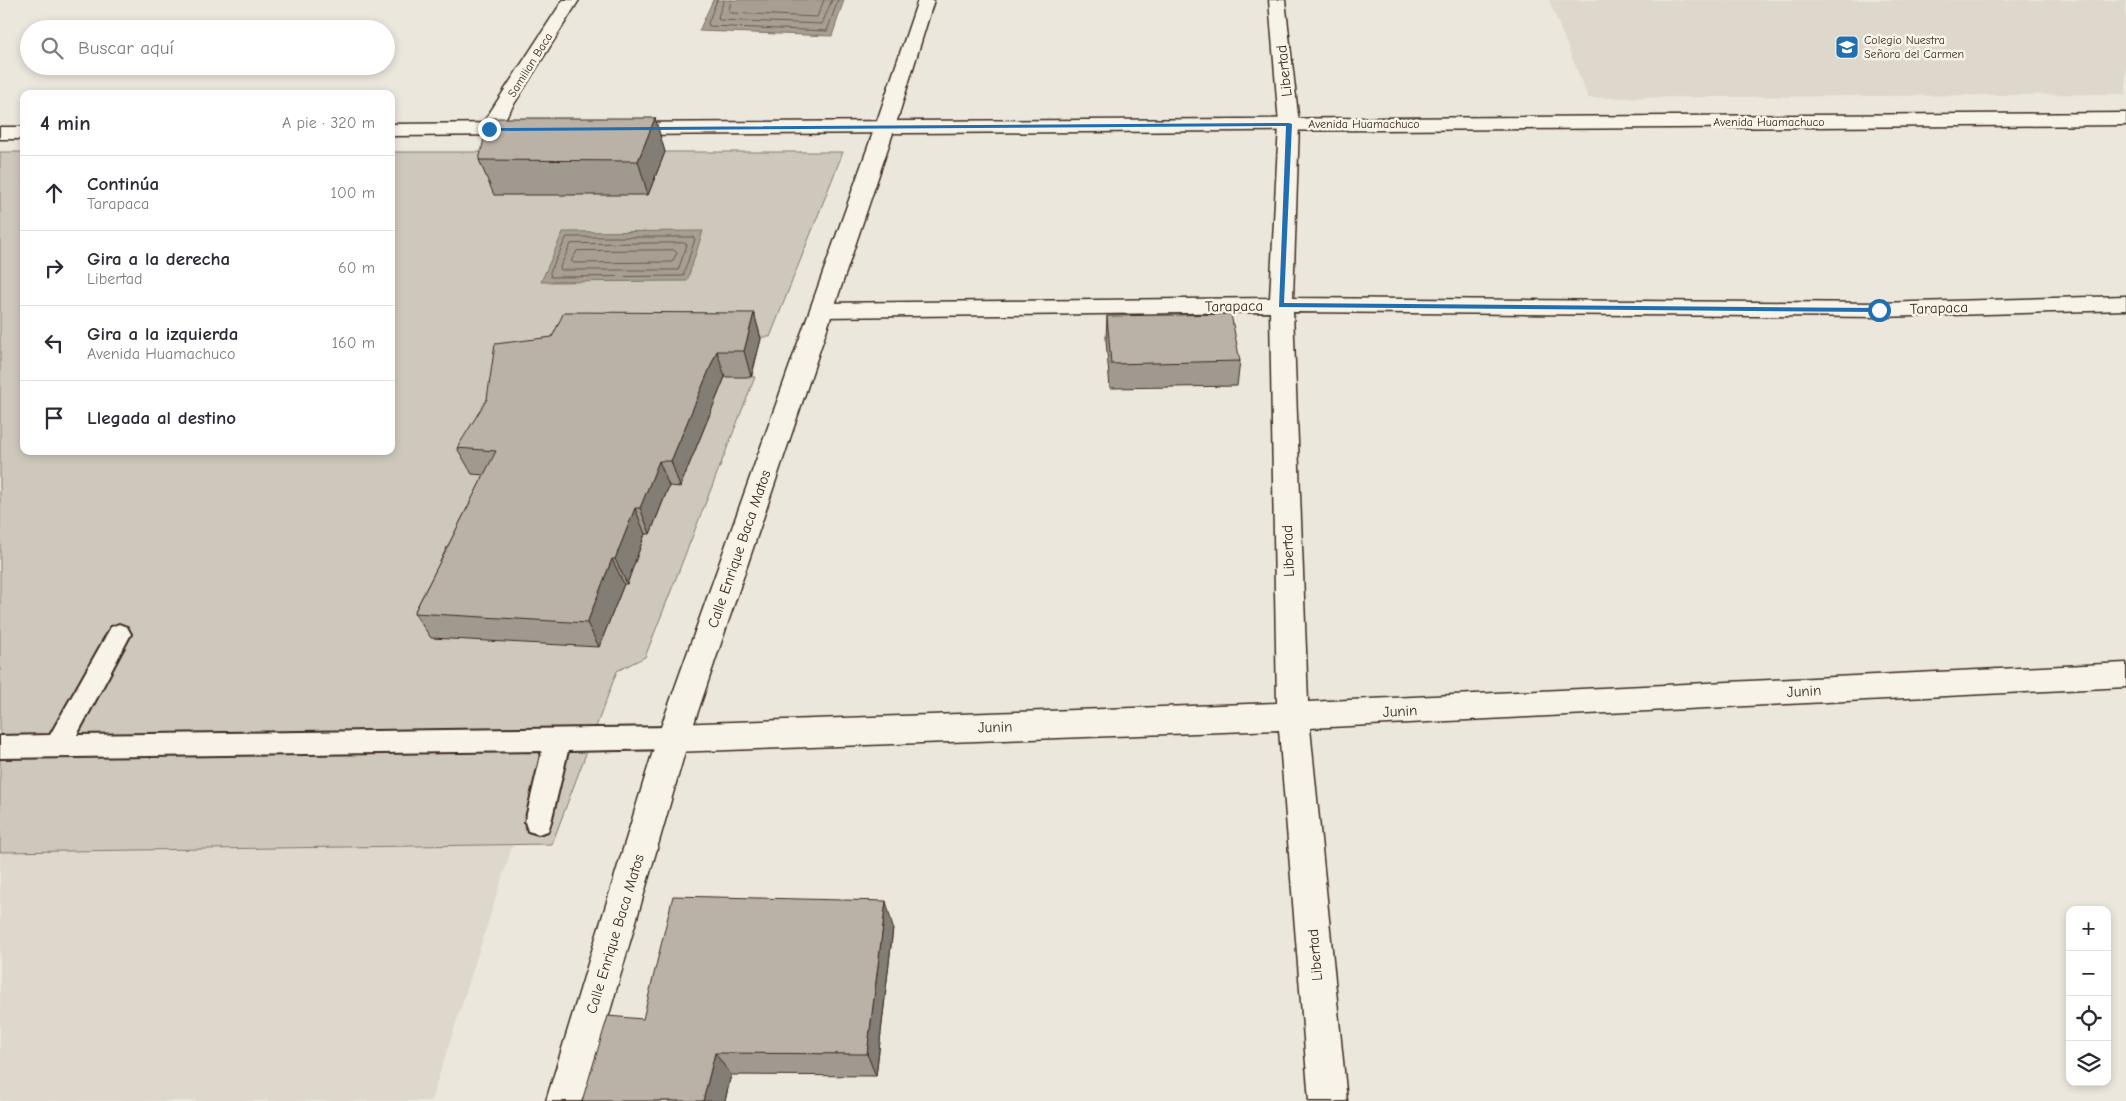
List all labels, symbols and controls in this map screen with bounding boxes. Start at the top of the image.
search box [20,20,395,75]
street label: Samilian Baca [505,30,555,100]
place label: Colegio Nuestra Señora del Carmen [1864,33,1964,61]
icon: search [38,34,66,62]
school or university icon: Colegio Nuestra Señora del Carmen [1834,34,1860,60]
text: Buscar aquí [78,37,174,59]
street label: Libertad [1272,44,1296,98]
text: 4 min [40,111,91,135]
text: A pie · 320 m [282,114,375,132]
street label: Avenida Huamachuco [1713,115,1825,129]
street label: Avenida Huamachuco [1308,117,1420,131]
route end [478,118,501,141]
text: Continúa [87,173,159,195]
icon: ahead [40,179,68,207]
text: 100 m [331,184,375,202]
text: Tarapaca [87,195,149,213]
text: Gira a la derecha [87,248,230,270]
icon: right [40,254,68,282]
text: 60 m [338,259,375,277]
text: Libertad [87,270,142,288]
street label: Tarapaca [1205,296,1263,316]
street label: Tarapaca [1910,298,1968,318]
route start [1868,299,1891,322]
text: Gira a la izquierda [87,323,238,345]
icon: left [40,329,68,357]
text: 160 m [332,334,375,352]
text: Avenida Huamachuco [87,345,235,363]
icon: arrive [40,404,68,432]
text: Llegada al destino [87,407,236,429]
street label: Calle Enrique Baca Matos [703,468,775,630]
street label: Libertad [1278,525,1298,577]
street label: Junin [1786,681,1822,701]
street label: Junin [1382,701,1418,721]
street label: Junin [977,717,1013,737]
street label: Calle Enrique Baca Matos [582,852,648,1016]
map controls [2066,906,2111,1086]
button: + [2066,906,2111,951]
street label: Libertad [1304,928,1326,982]
button: − [2066,951,2111,996]
button: locate [2066,996,2111,1041]
button: layers [2066,1041,2111,1086]

